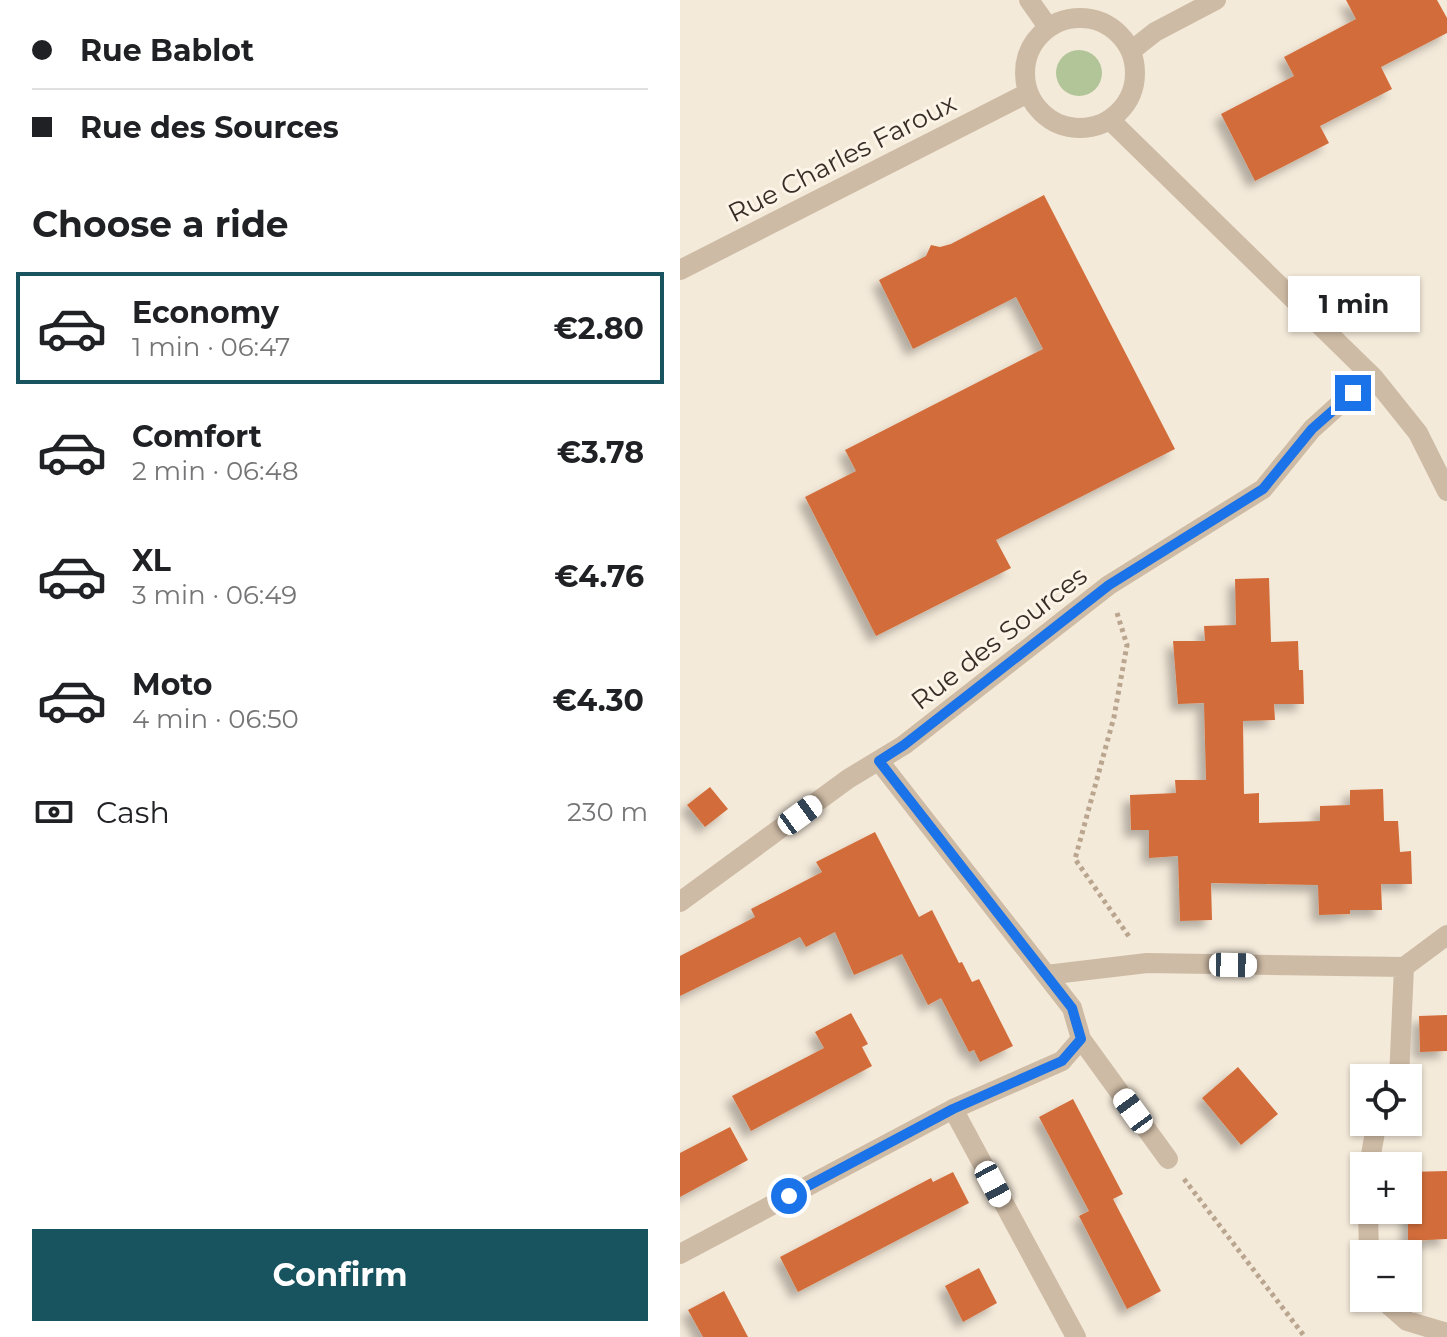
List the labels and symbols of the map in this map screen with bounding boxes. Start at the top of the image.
street label: Rue Charles Faroux [723,87,961,229]
callout: 1 min [1287,277,1419,333]
route end [1335,375,1371,411]
street label: Rue des Sources [905,559,1093,717]
car [774,791,826,839]
car [1209,953,1257,977]
car [1109,1085,1157,1137]
car [971,1157,1015,1211]
route start [771,1178,807,1214]

